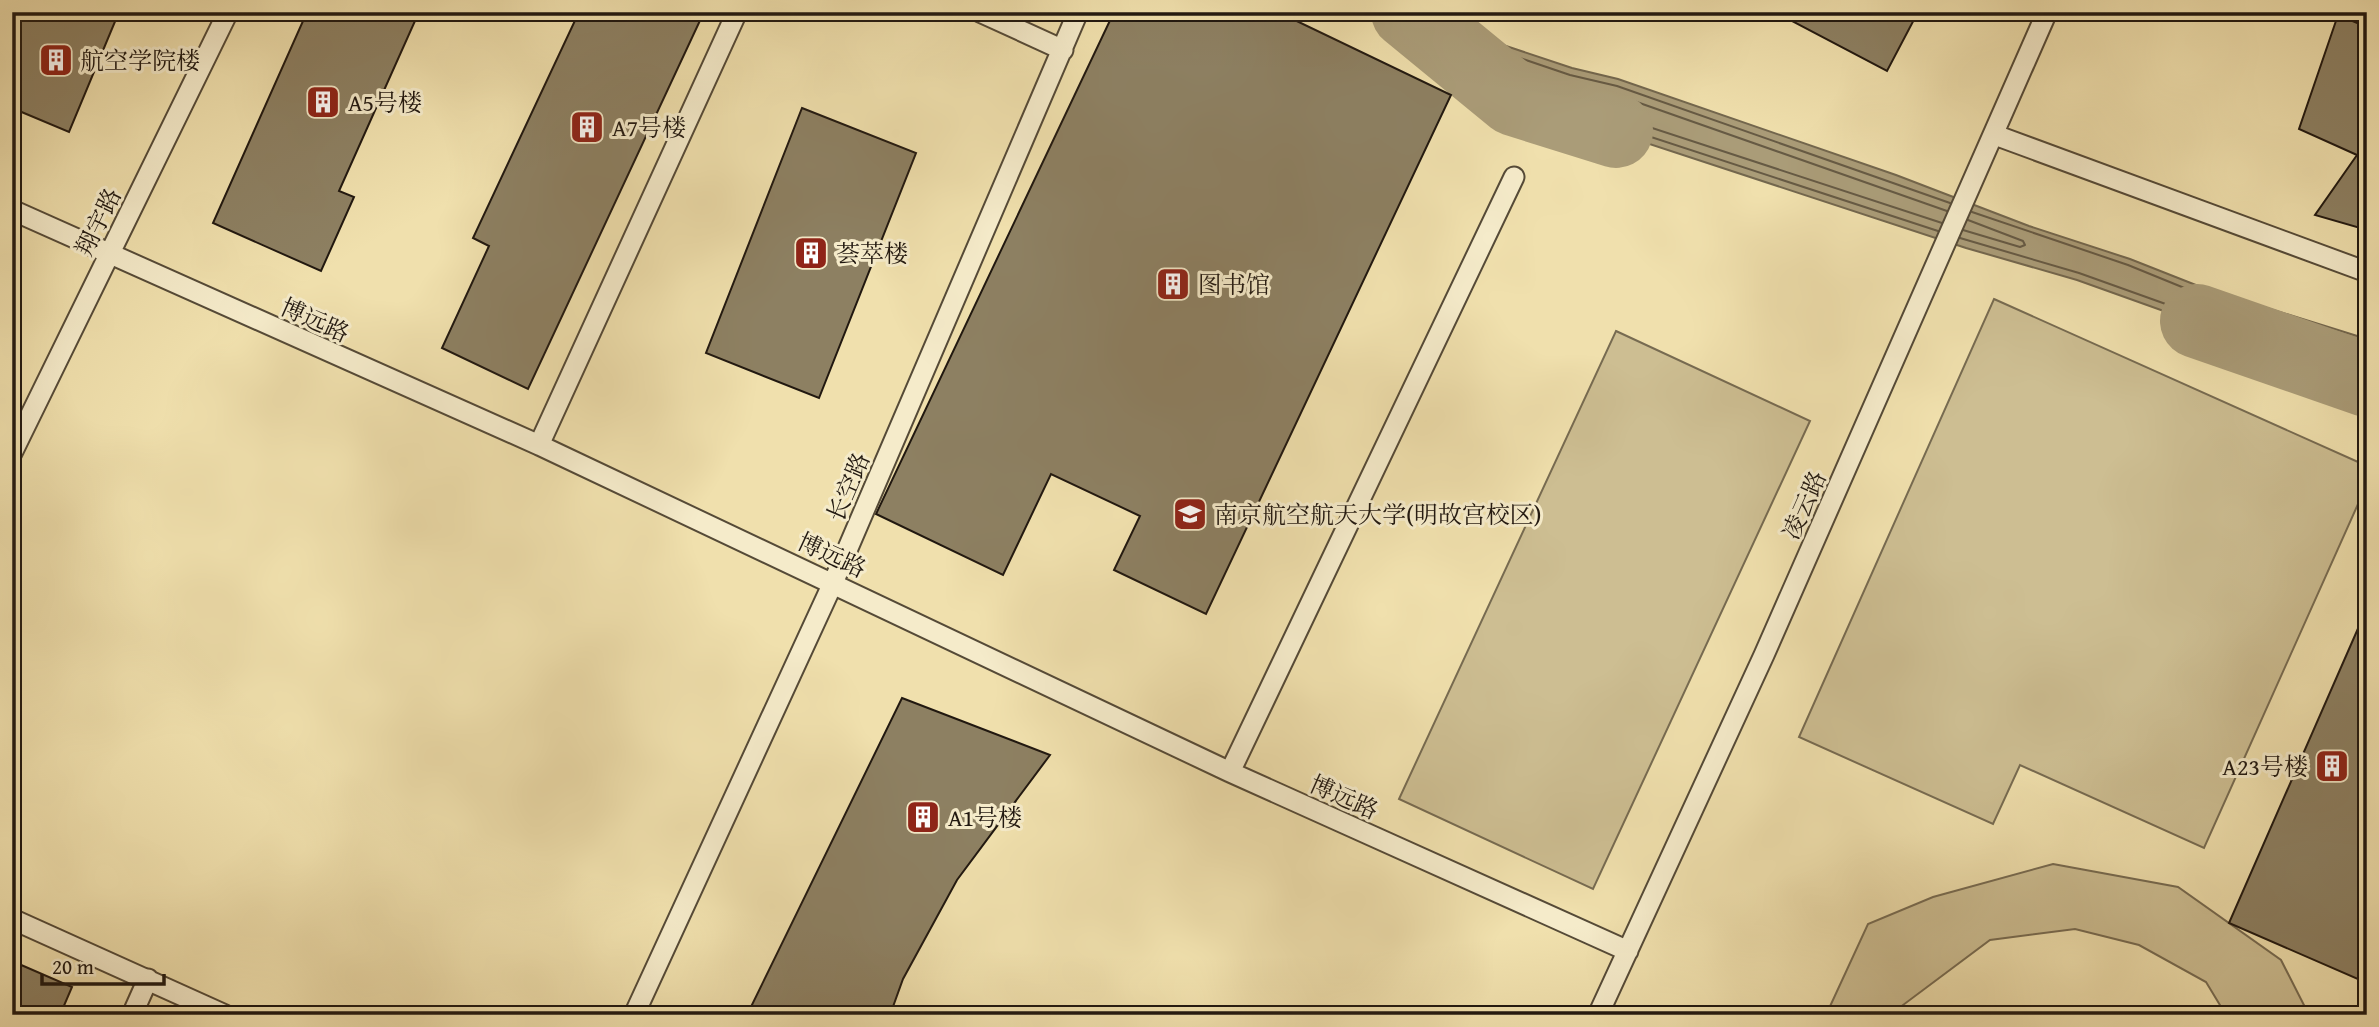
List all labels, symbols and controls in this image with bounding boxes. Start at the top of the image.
building icon: 航空学院楼 [37,41,75,79]
place label: 航空学院楼 [80,43,200,78]
building icon: A5号楼 [304,83,342,121]
place label: A5号楼 [348,85,422,120]
building icon: A7号楼 [568,108,606,146]
place label: A7号楼 [612,110,686,145]
street label: 翔宇路 [66,182,130,262]
building icon: 荟萃楼 [792,234,830,272]
place label: 荟萃楼 [836,236,908,271]
building icon: 图书馆 [1154,265,1192,303]
place label: 图书馆 [1198,267,1270,302]
street label: 博远路 [275,289,355,351]
street label: 长空路 [818,447,878,527]
street label: 凌云路 [1773,465,1835,545]
school or university icon: 南京航空航天大学(明故宫校区) [1171,495,1209,533]
place label: 南京航空航天大学(明故宫校区) [1214,497,1541,532]
street label: 博远路 [792,524,872,586]
building icon: A23号楼 [2313,747,2351,785]
place label: A23号楼 [2222,749,2308,784]
street label: 博远路 [1304,766,1384,828]
building icon: A1号楼 [904,798,942,836]
place label: A1号楼 [948,800,1022,835]
scale bar [42,943,164,987]
text: 20 m [52,951,94,982]

